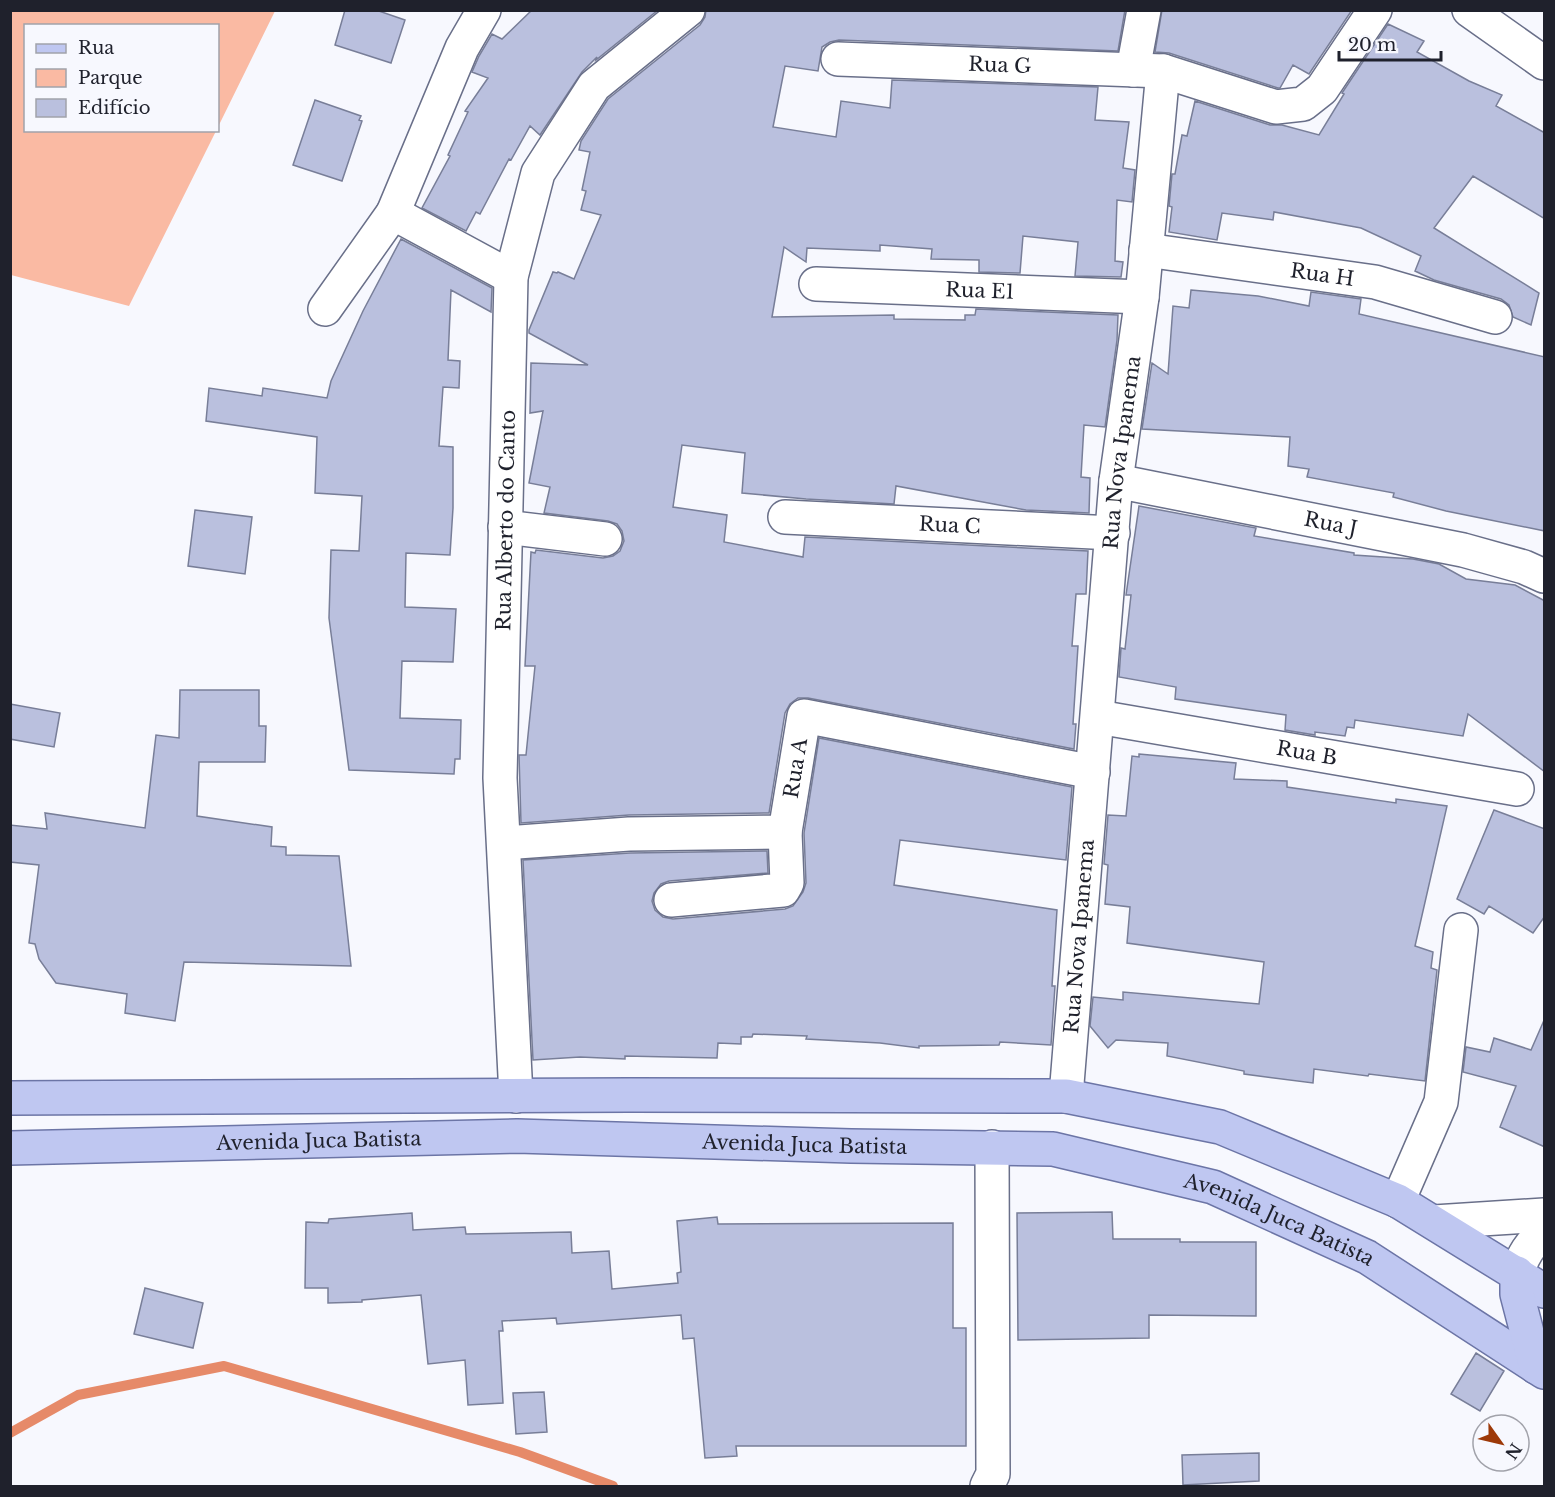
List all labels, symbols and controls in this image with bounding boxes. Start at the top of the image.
legend [24,24,219,132]
scale bar [1339,24,1441,62]
text: 20 m [1348,34,1396,56]
text: Rua [78,37,114,59]
street label: Rua G [968,52,1032,78]
text: Parque [78,67,143,89]
text: Edifício [78,97,151,119]
street label: Rua H [1289,258,1356,291]
street label: Rua E1 [945,277,1015,304]
street label: Rua Nova Ipanema [1098,353,1146,550]
street label: Rua Alberto do Canto [491,410,520,631]
street label: Rua J [1302,507,1359,541]
street label: Rua C [918,512,981,539]
street label: Rua A [779,736,812,800]
street label: Rua B [1275,736,1339,770]
street label: Rua Nova Ipanema [1059,837,1099,1035]
street label: Avenida Juca Batista [215,1126,423,1155]
street label: Avenida Juca Batista [701,1130,908,1159]
street label: Avenida Juca Batista [1181,1168,1380,1271]
north arrow [1471,1413,1531,1473]
text: N [1501,1440,1526,1463]

